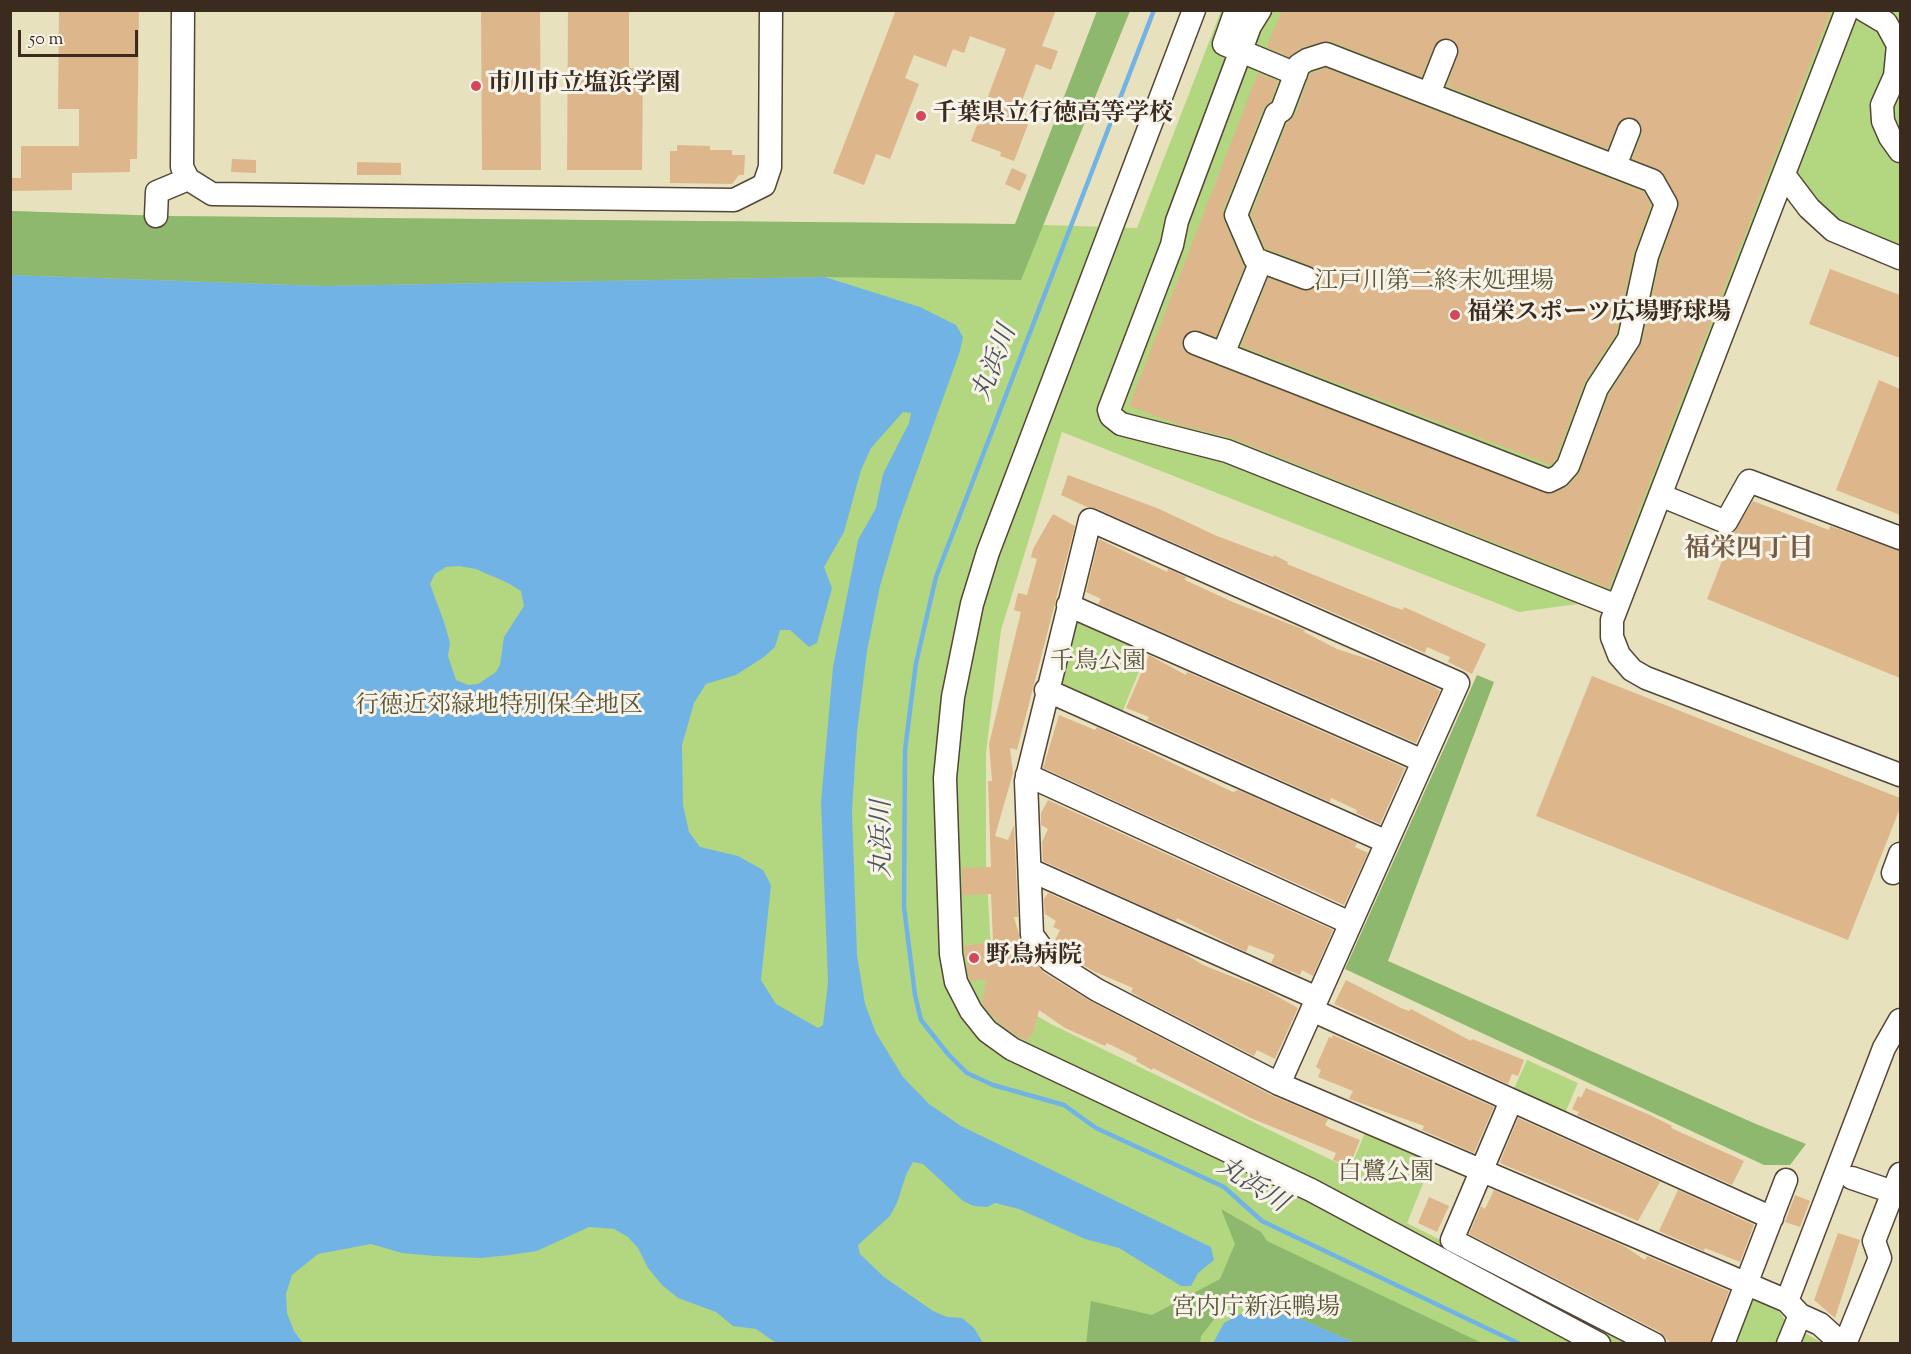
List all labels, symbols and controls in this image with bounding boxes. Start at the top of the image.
scale bar [21,18,141,56]
text: 50 m [29,27,63,53]
place label: 市川市立塩浜学園 [488,72,680,100]
marker: 市川市立塩浜学園 [469,79,483,93]
place label: 千葉県立行徳高等学校 [933,102,1173,130]
marker: 千葉県立行徳高等学校 [914,109,928,123]
park label: 江戸川第二終末処理場 [1314,270,1554,298]
place label: 福栄スポーツ広場野球場 [1467,301,1731,329]
marker: 福栄スポーツ広場野球場 [1448,308,1462,322]
water label: 丸浜川 [968,322,1026,406]
district label: 福栄四丁目 [1684,536,1814,568]
park label: 千鳥公園 [1050,650,1146,678]
park label: 行徳近郊緑地特別保全地区 [355,694,643,722]
water label: 丸浜川 [869,800,901,878]
place label: 野鳥病院 [986,944,1082,972]
marker: 野鳥病院 [967,951,981,965]
water label: 丸浜川 [1210,1153,1292,1221]
park label: 白鷺公園 [1338,1161,1434,1189]
park label: 宮内庁新浜鴨場 [1172,1296,1340,1324]

